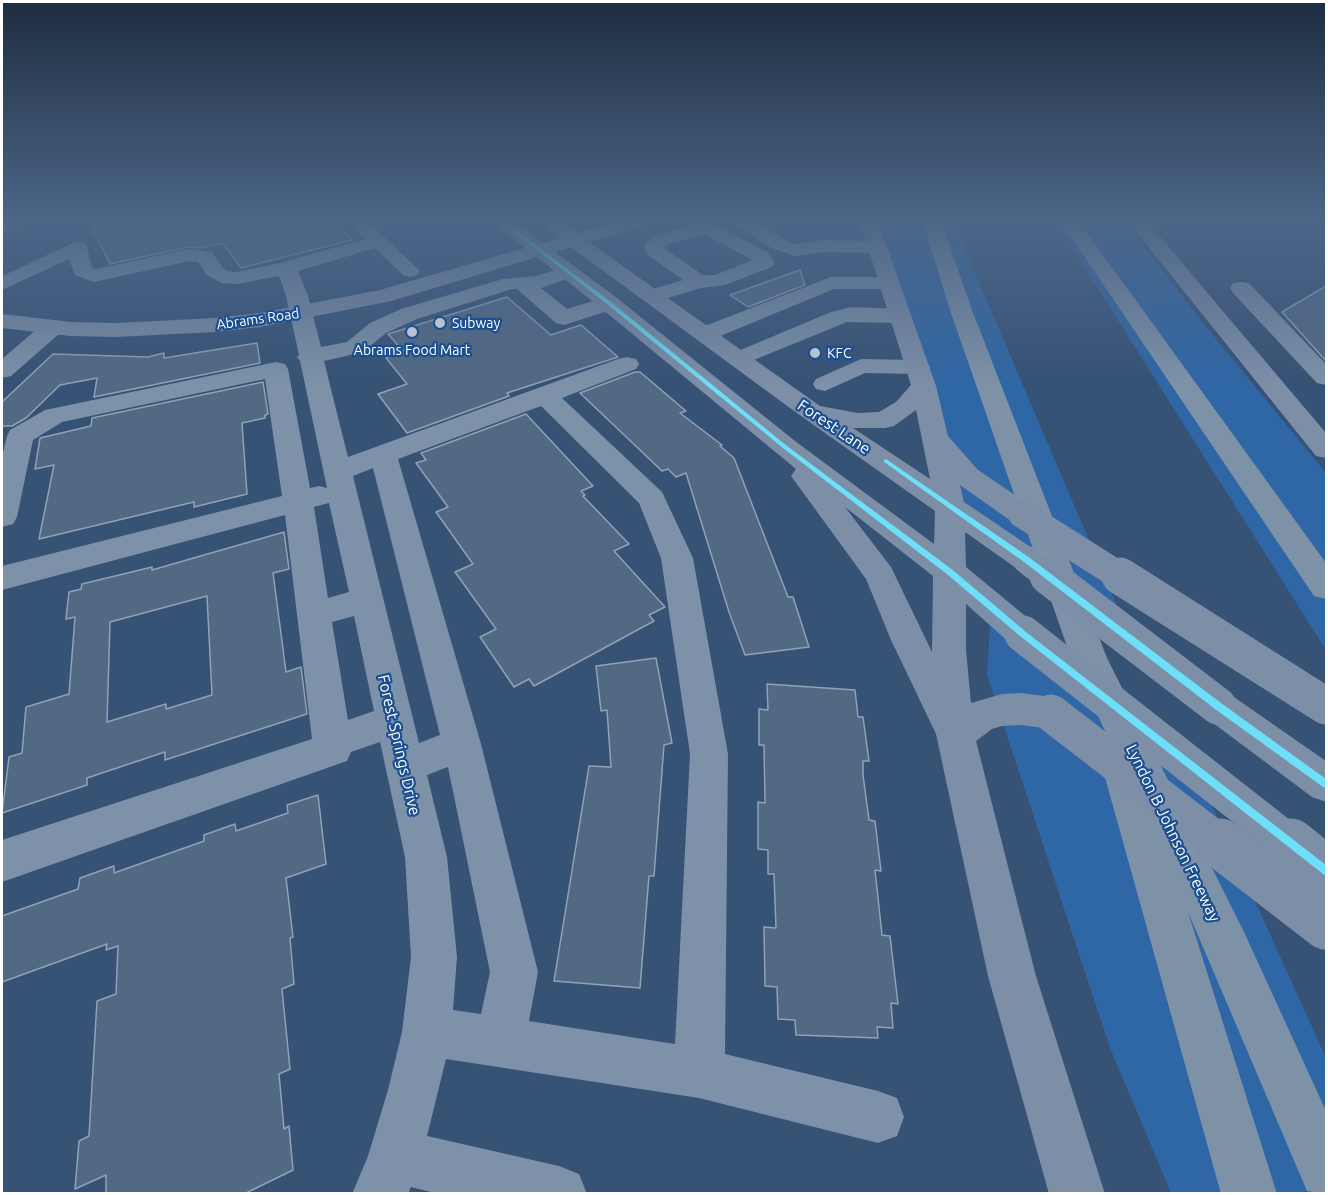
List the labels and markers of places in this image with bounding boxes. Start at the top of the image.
place label: Subway [452,315,500,331]
marker: Subway [433,316,447,330]
marker: Abrams Food Mart [405,325,419,339]
place label: Abrams Food Mart [354,342,470,358]
place label: KFC [827,345,851,361]
marker: KFC [808,346,822,360]

